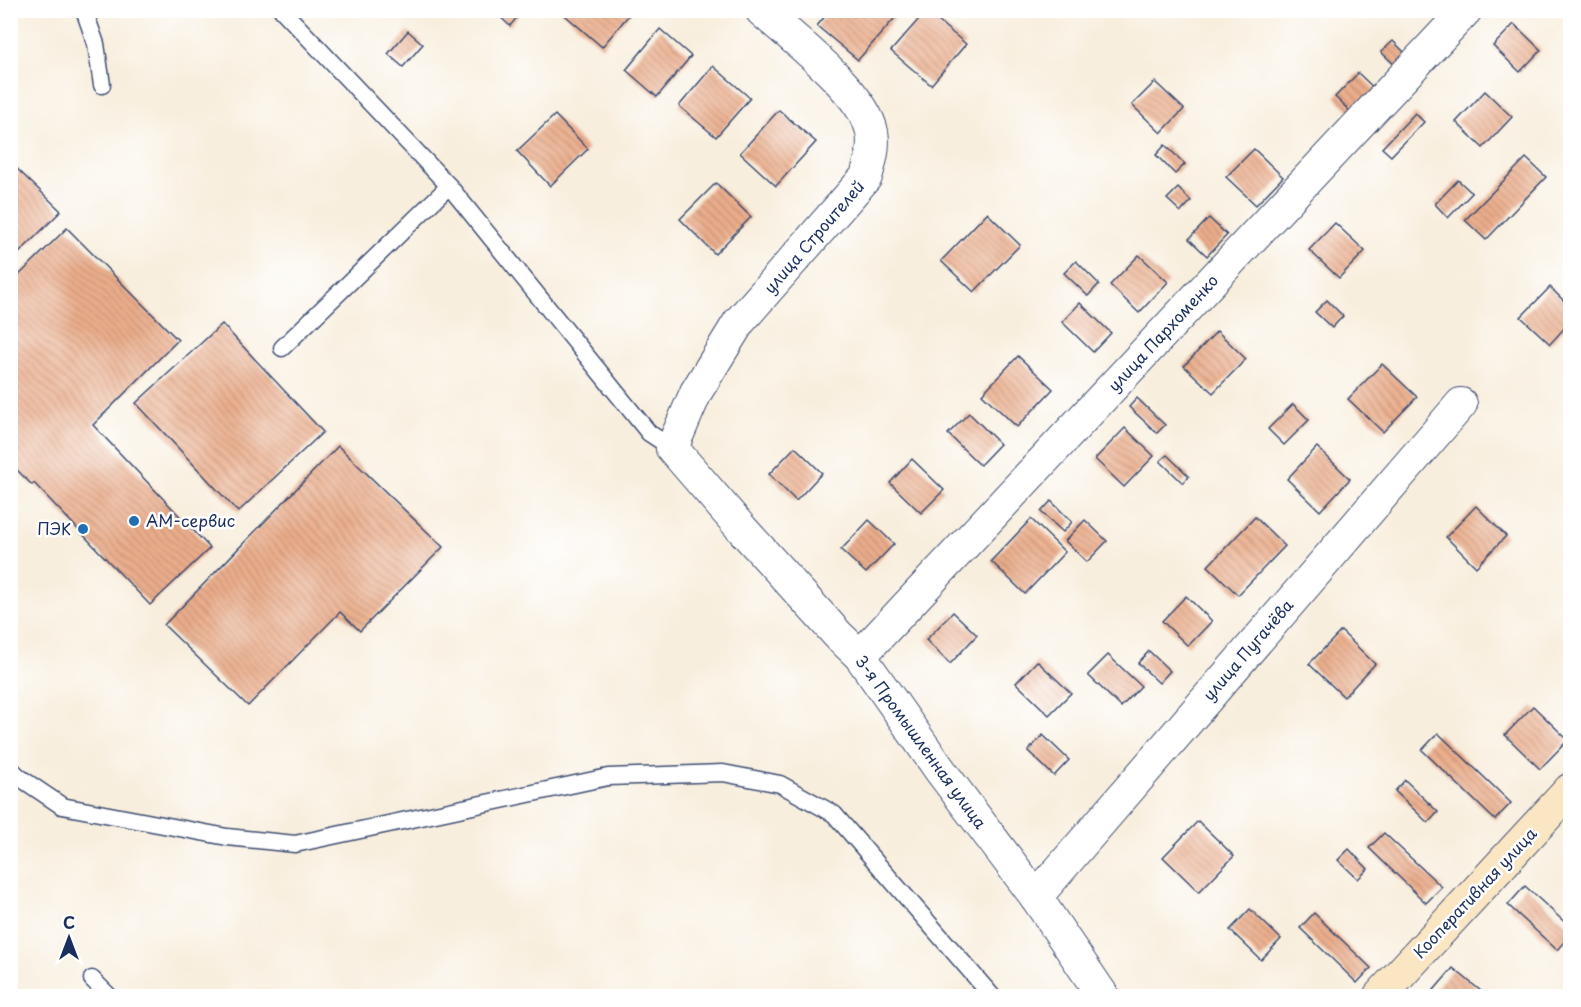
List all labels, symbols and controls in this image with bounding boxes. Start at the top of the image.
street label: улица Строителей [757,175,869,298]
street label: улица Пархоменко [1102,268,1223,396]
place label: АМ-сервис [146,508,235,532]
marker: АМ-сервис [127,514,141,528]
place label: ПЭК [37,516,71,540]
marker: ПЭК [76,522,90,536]
street label: улица Пугачёва [1196,593,1298,705]
street label: 3-я Промышленная улица [851,650,993,833]
street label: Кооперативная улица [1407,821,1542,963]
north arrow [39,908,99,968]
text: С [63,910,75,934]

